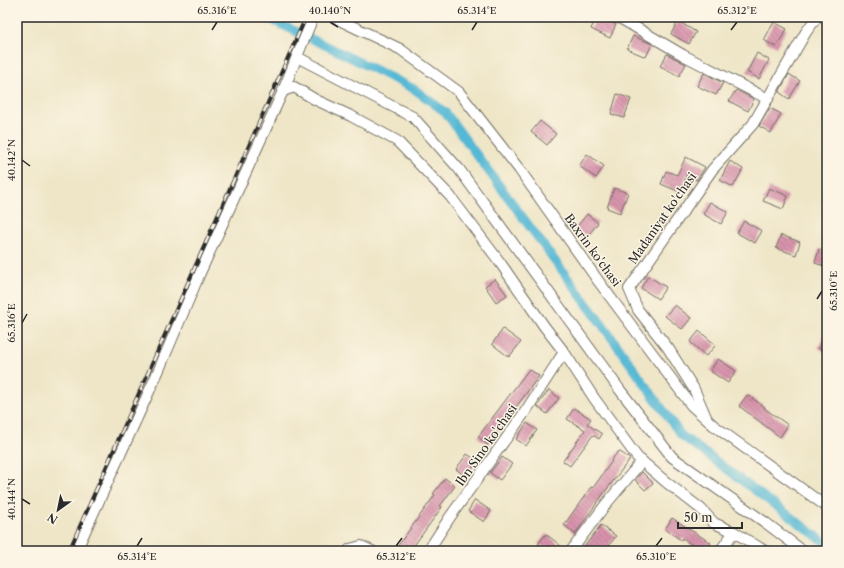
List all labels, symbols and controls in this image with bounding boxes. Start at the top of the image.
text: 65.316°E [197,4,237,17]
text: 40.140°N [309,4,351,17]
text: 65.314°E [457,4,497,17]
text: 65.312°E [717,4,757,17]
text: 40.142°N [5,139,18,181]
street label: Madaniyat ko'chasi [625,169,699,267]
street label: Baxrin ko'chasi [562,211,625,290]
text: 65.310°E [827,271,840,311]
text: 65.316°E [5,303,18,343]
street label: Ibn Sino ko'chasi [452,401,520,489]
text: 40.144°N [5,478,18,520]
north arrow [38,490,78,530]
scale bar [678,504,742,530]
text: N [44,510,60,527]
text: 50 m [684,510,713,525]
text: 65.314°E [117,550,157,563]
text: 65.312°E [376,550,416,563]
text: 65.310°E [636,550,676,563]

